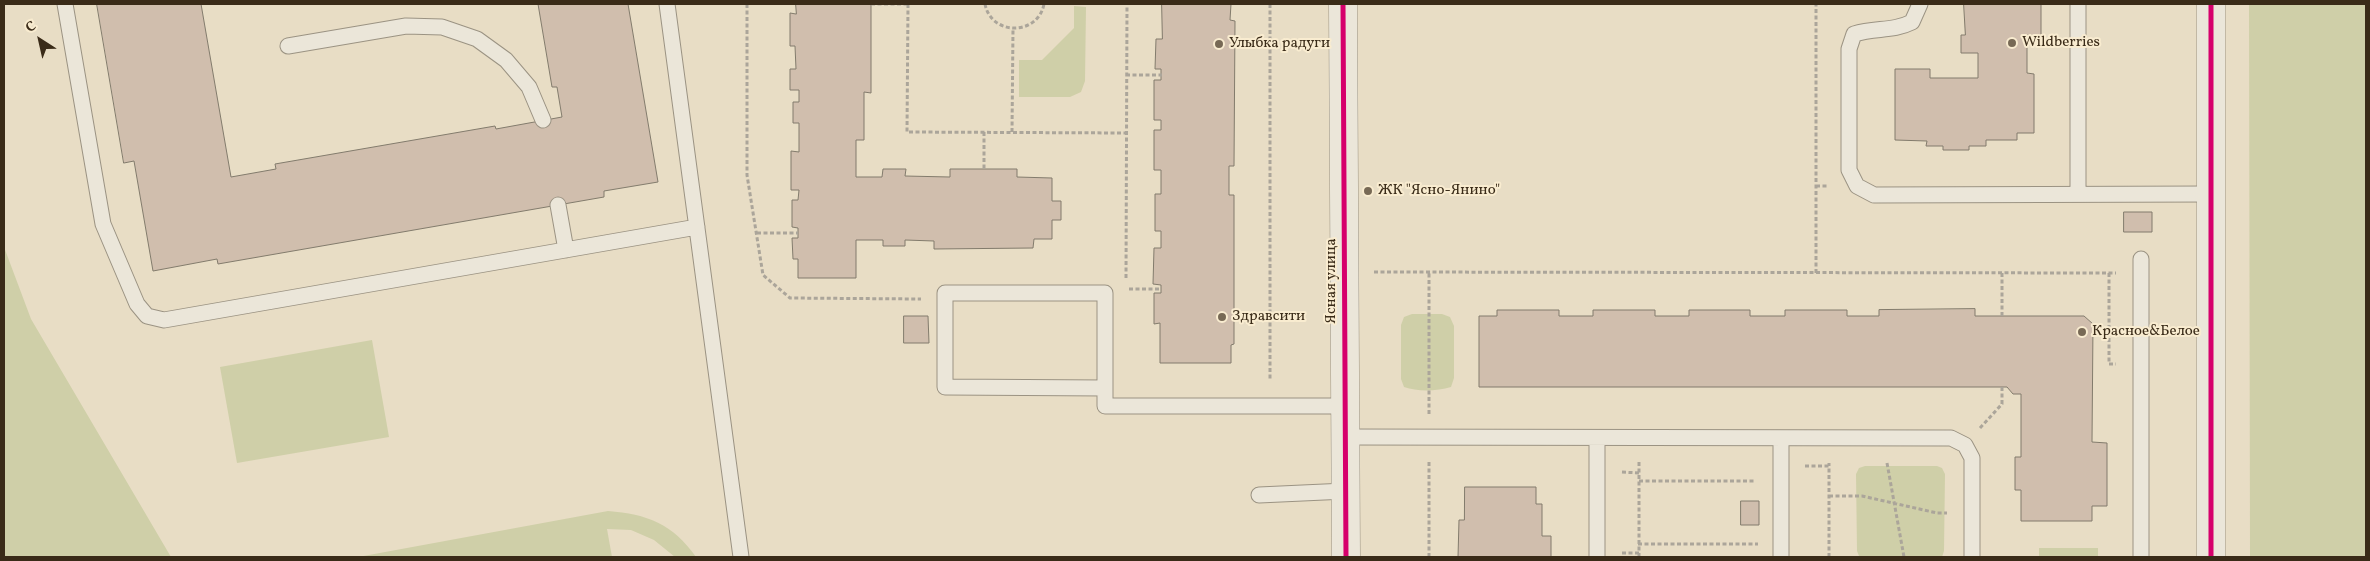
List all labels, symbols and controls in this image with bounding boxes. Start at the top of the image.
north arrow [15,15,65,65]
text: С [22,17,40,38]
place label: Wildberries [2022,34,2100,52]
place label: Улыбка радуги [1229,35,1330,53]
marker: Wildberries [2006,37,2018,49]
marker: Улыбка радуги [1213,38,1225,50]
place label: ЖК "Ясно-Янино" [1378,182,1500,200]
marker: ЖК "Ясно-Янино" [1362,185,1374,197]
street label: Ясная улица [1323,238,1341,324]
place label: Здравсити [1232,308,1305,326]
marker: Здравсити [1216,311,1228,323]
place label: Красное&Белое [2092,323,2200,341]
marker: Красное&Белое [2076,326,2088,338]

